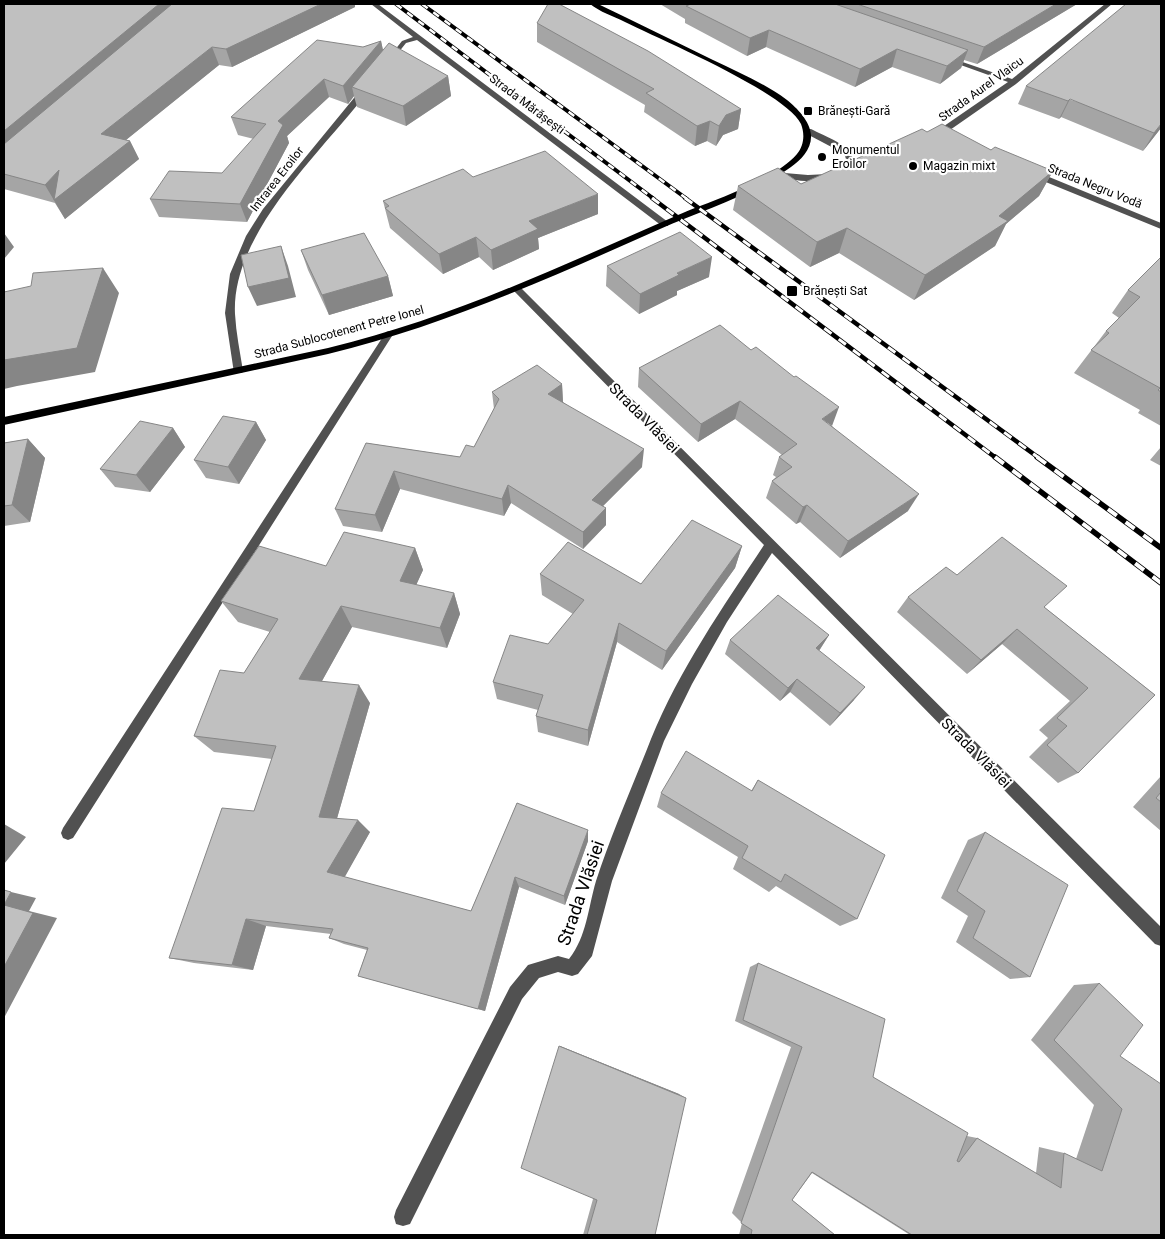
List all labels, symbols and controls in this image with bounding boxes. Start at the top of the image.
street label: Strada Aurel Vlaicu [936,54,1026,124]
street label: Strada Mărășești [486,71,567,138]
place label: Brănești-Gară [818,104,890,119]
marker: Brănești-Gară [802,105,814,117]
place label: Monumentul Eroilor [832,143,900,171]
street label: Intrarea Eroilor [247,144,307,214]
marker: Monumentul Eroilor [816,151,828,163]
place label: Magazin mixt [923,159,995,173]
marker: Magazin mixt [907,160,919,172]
street label: Strada Negru Vodă [1046,161,1144,211]
marker: Brănești Sat [785,284,799,298]
place label: Brănești Sat [803,284,867,299]
street label: Strada Sublocotenent Petre Ionel [253,303,425,361]
street label: Strada Vlăsiei [605,379,683,457]
street label: Strada Vlăsiei [937,714,1015,792]
street label: Strada Vlăsiei [553,838,608,948]

